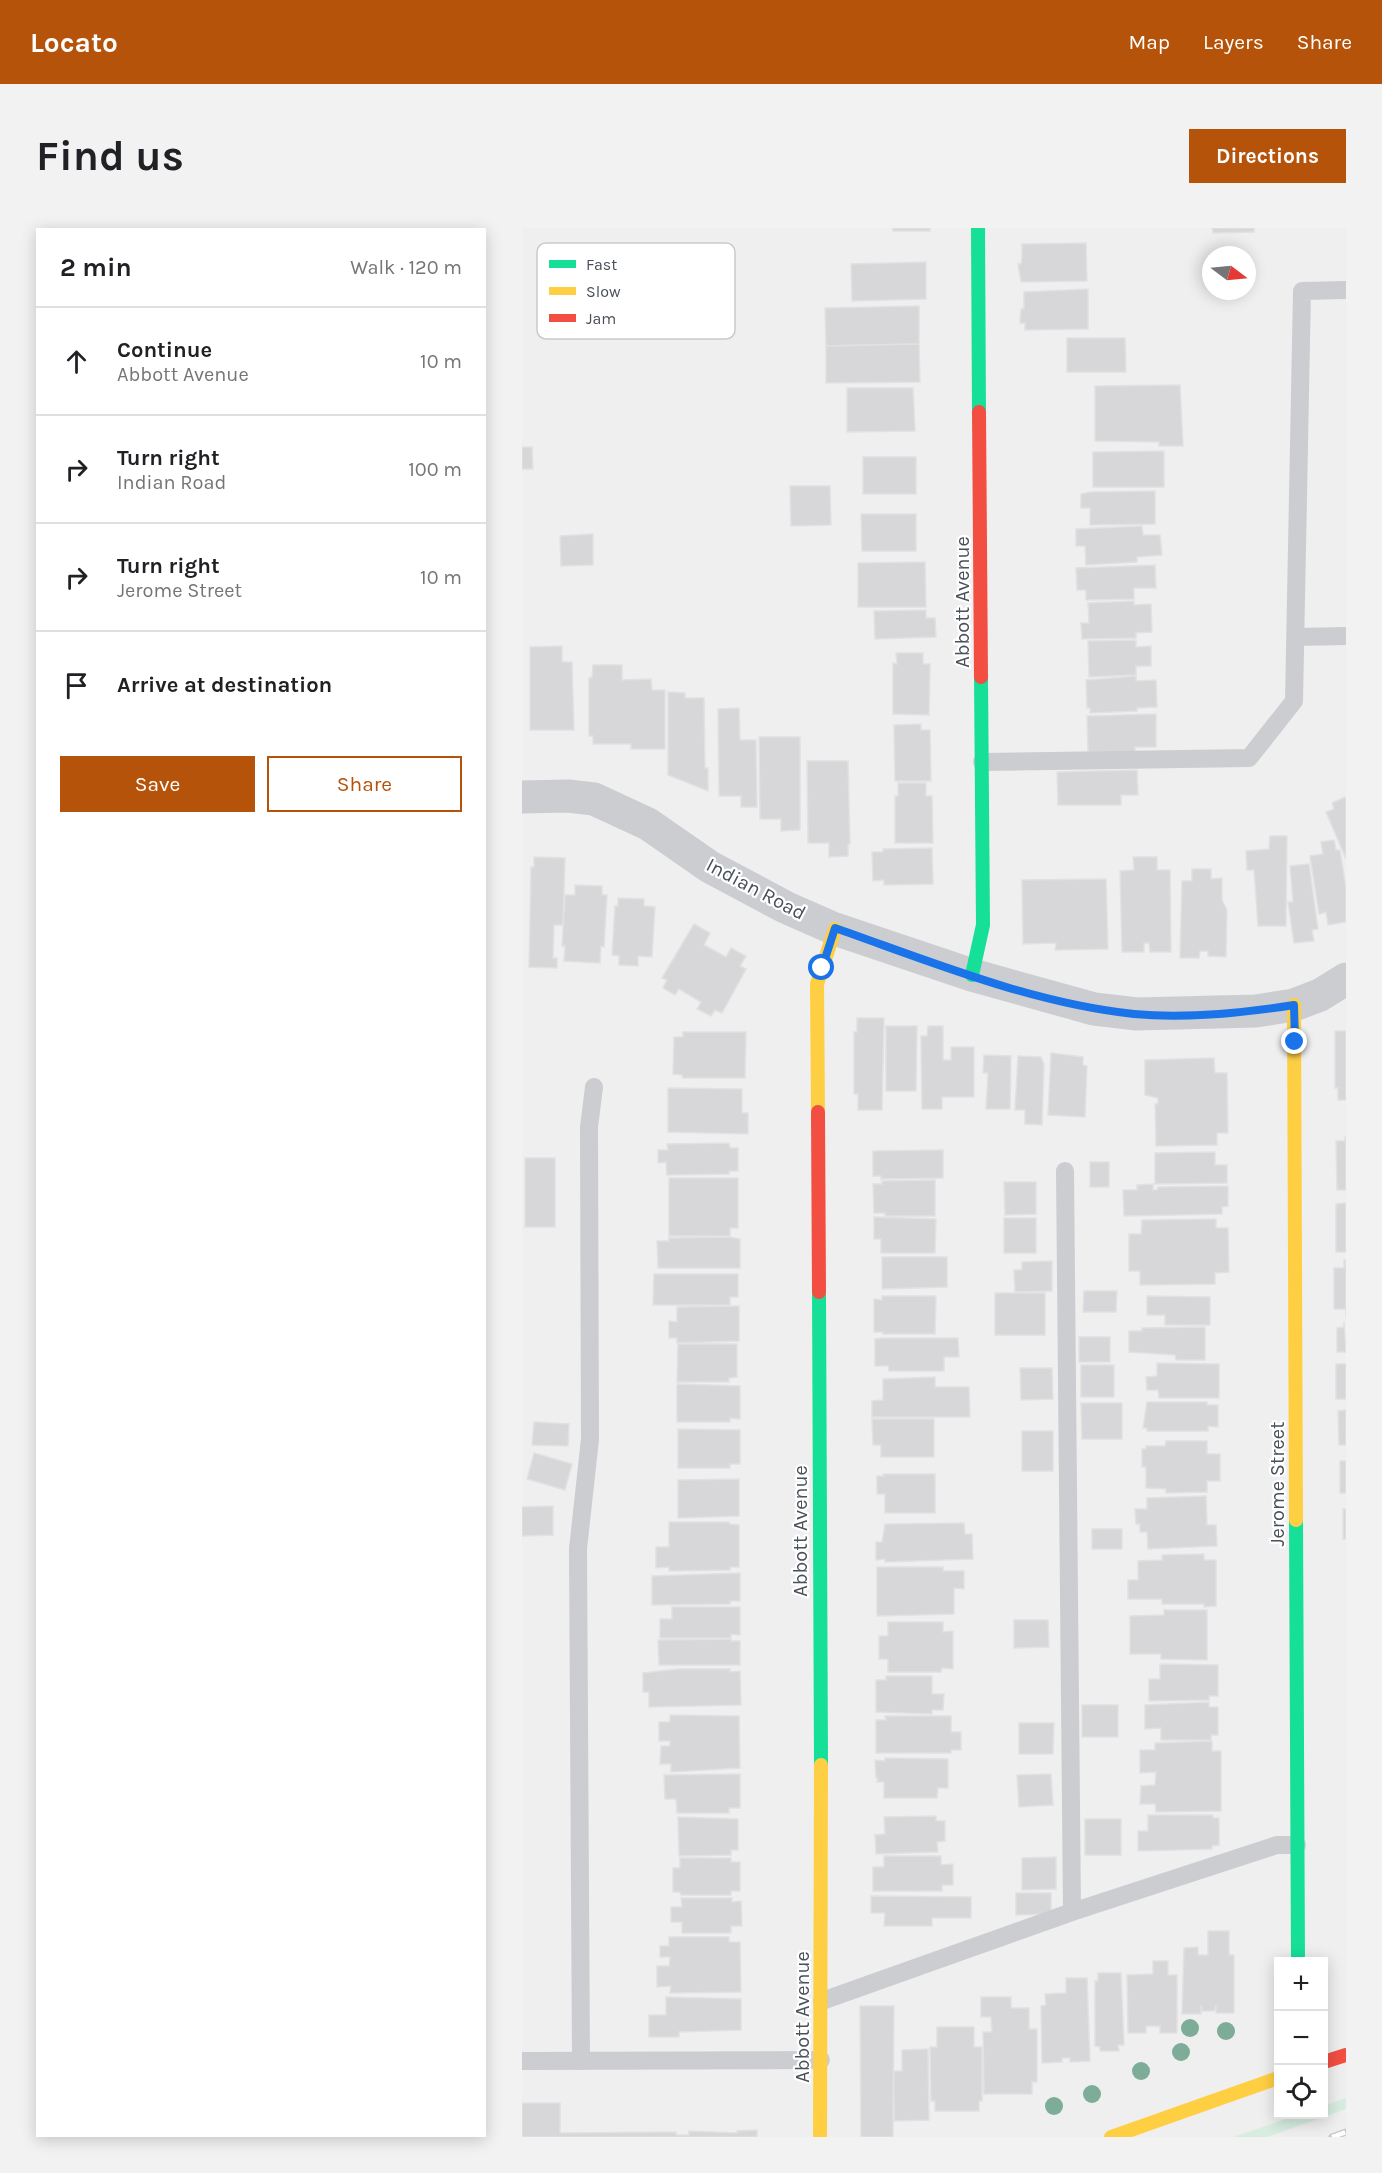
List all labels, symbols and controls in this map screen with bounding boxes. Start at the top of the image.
text: Locato [30,26,118,59]
text: Map [1128,30,1170,54]
text: Layers [1203,30,1264,54]
text: Share [1297,30,1352,54]
button: Directions [1189,129,1346,183]
text: Find us [36,131,184,181]
legend [537,243,735,339]
north arrow [1202,246,1256,300]
text: 2 min [60,252,132,283]
text: Fast [586,255,617,274]
text: Walk · 120 m [350,256,462,279]
text: Slow [586,282,621,301]
text: Jam [586,309,616,328]
text: Continue [117,337,212,363]
icon: ahead [60,345,93,378]
text: 10 m [420,350,462,373]
text: Abbott Avenue [117,363,249,386]
text: Turn right [117,445,220,471]
icon: right [60,453,93,486]
text: 100 m [408,458,462,481]
text: Indian Road [117,471,226,494]
street label: Abbott Avenue [951,536,974,668]
text: Turn right [117,553,220,579]
icon: right [60,561,93,594]
text: 10 m [420,566,462,589]
text: Jerome Street [117,579,242,602]
icon: arrive [60,669,93,702]
text: Arrive at destination [117,672,332,698]
button: Save [60,756,255,812]
button: Share [267,756,462,812]
street label: Indian Road [702,853,810,925]
route start [808,954,834,980]
route end [1281,1028,1307,1054]
street label: Jerome Street [1266,1421,1289,1547]
street label: Abbott Avenue [789,1465,812,1597]
street label: Abbott Avenue [791,1951,814,2083]
map controls [1274,1957,1328,2119]
button: + [1274,1957,1328,2011]
button: − [1274,2011,1328,2065]
button: locate [1274,2065,1328,2119]

